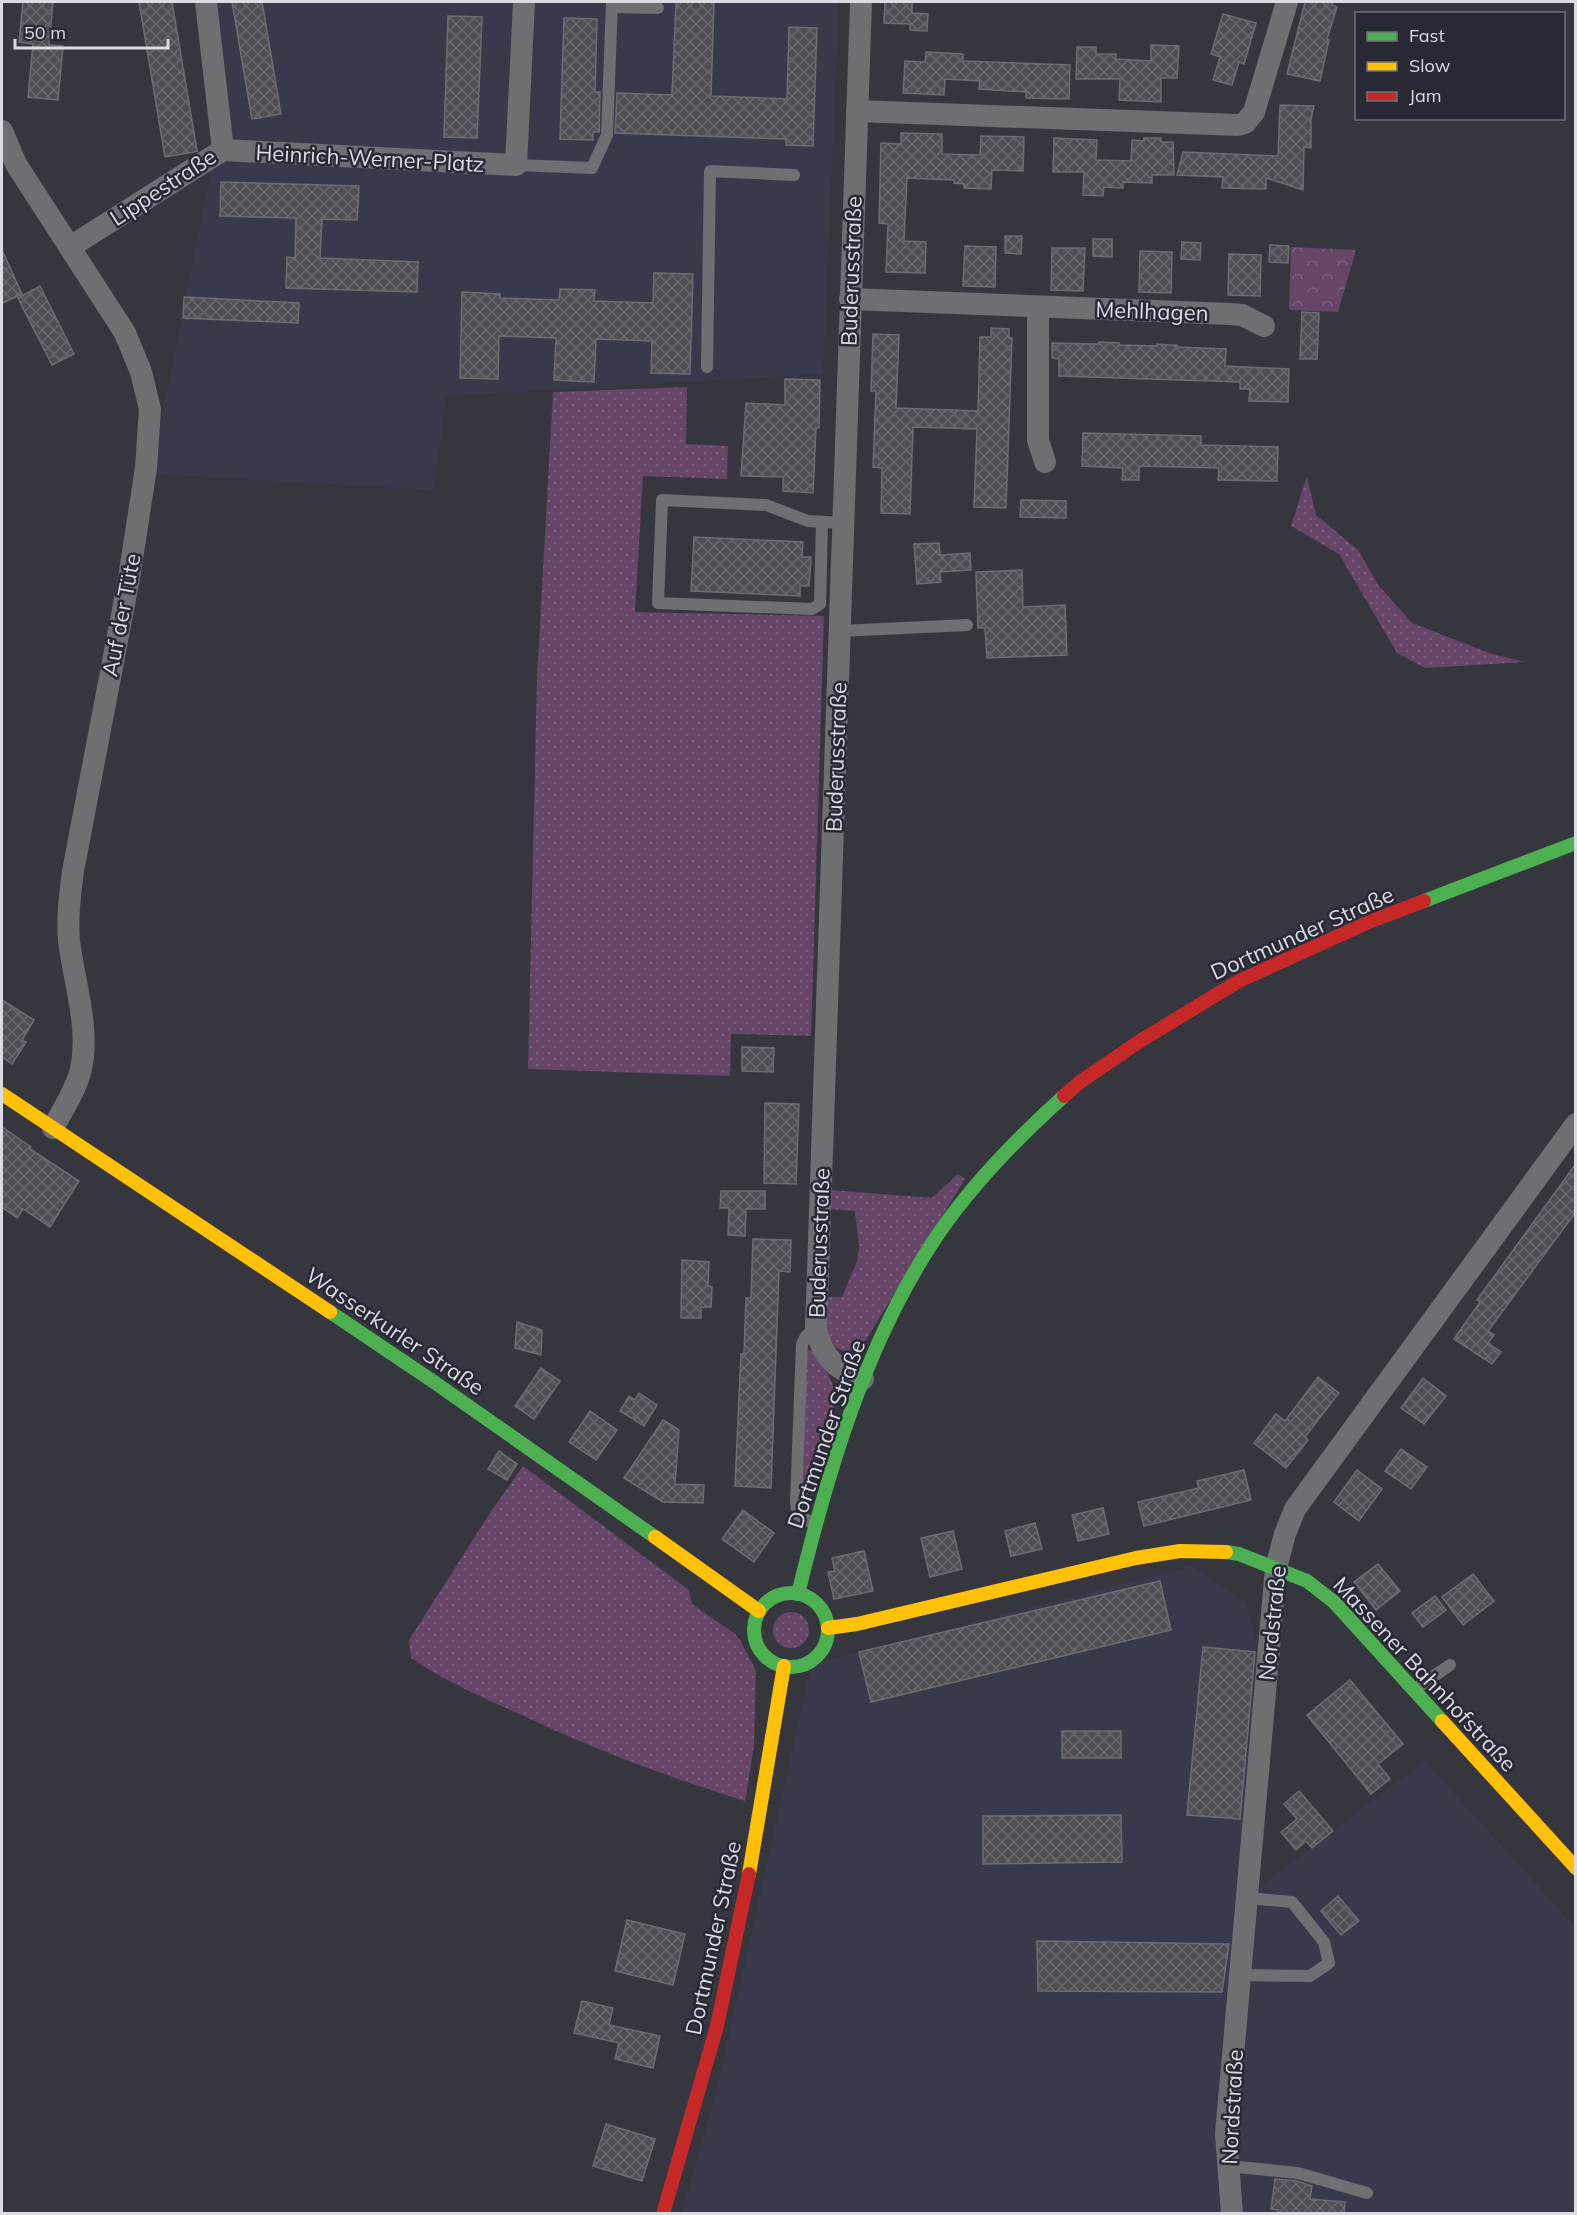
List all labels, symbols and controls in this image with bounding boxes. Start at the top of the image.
scale bar [15,12,168,50]
legend [1355,12,1565,120]
text: 50 m [24,21,66,44]
text: Fast [1409,24,1445,47]
text: Slow [1409,54,1451,77]
text: Jam [1409,84,1442,107]
street label: Heinrich-Werner-Platz [255,138,485,178]
street label: Lippestraße [105,142,221,232]
street label: Buderusstraße [834,196,868,346]
street label: Mehlhagen [1095,295,1209,327]
street label: Auf der Tüte [95,551,147,679]
street label: Buderusstraße [819,682,853,832]
street label: Dortmunder Straße [1206,880,1398,986]
street label: Buderusstraße [802,1168,836,1318]
street label: Wasserkurler Straße [300,1261,490,1401]
street label: Dortmunder Straße [781,1336,871,1532]
street label: Nordstraße [1252,1564,1292,1682]
street label: Massener Bahnhofstraße [1327,1571,1523,1777]
street label: Dortmunder Straße [679,1839,747,2037]
street label: Nordstraße [1215,2049,1249,2165]

